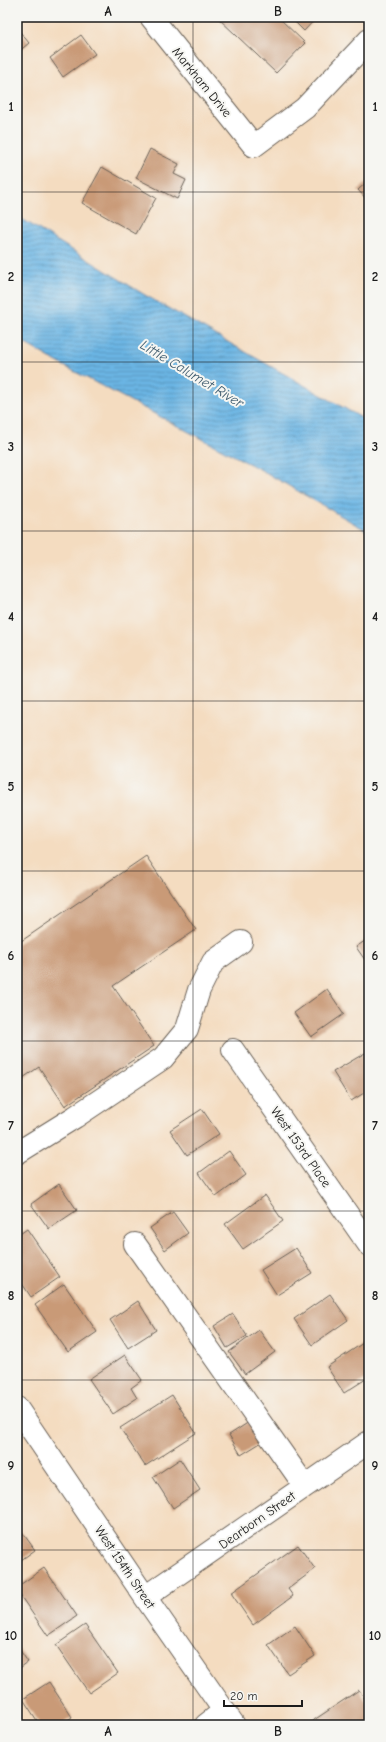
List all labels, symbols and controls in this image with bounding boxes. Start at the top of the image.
text: A [104,4,112,19]
text: B [274,4,282,19]
street label: Markham Drive [169,44,235,120]
text: 1 [8,99,14,114]
text: 1 [372,99,378,114]
text: 2 [8,269,14,284]
text: 2 [372,269,378,284]
water label: Little Calumet River [137,336,248,412]
text: 3 [8,439,14,454]
text: 3 [372,439,378,454]
text: 4 [8,609,14,624]
text: 4 [372,609,378,624]
text: 5 [8,779,15,794]
text: 5 [372,779,379,794]
text: 6 [8,948,15,963]
text: 6 [372,948,379,963]
street label: West 153rd Place [268,1104,335,1191]
text: 7 [8,1118,14,1133]
text: 7 [372,1118,378,1133]
text: 8 [8,1288,14,1303]
text: 8 [372,1288,378,1303]
text: 9 [8,1458,15,1473]
text: 9 [372,1458,379,1473]
street label: Dearborn Street [216,1487,299,1552]
street label: West 154th Street [92,1523,159,1612]
text: 10 [5,1628,17,1643]
text: 10 [369,1628,381,1643]
scale bar [224,1682,302,1708]
text: 20 m [230,1689,258,1703]
text: A [104,1724,112,1739]
text: B [274,1724,282,1739]

